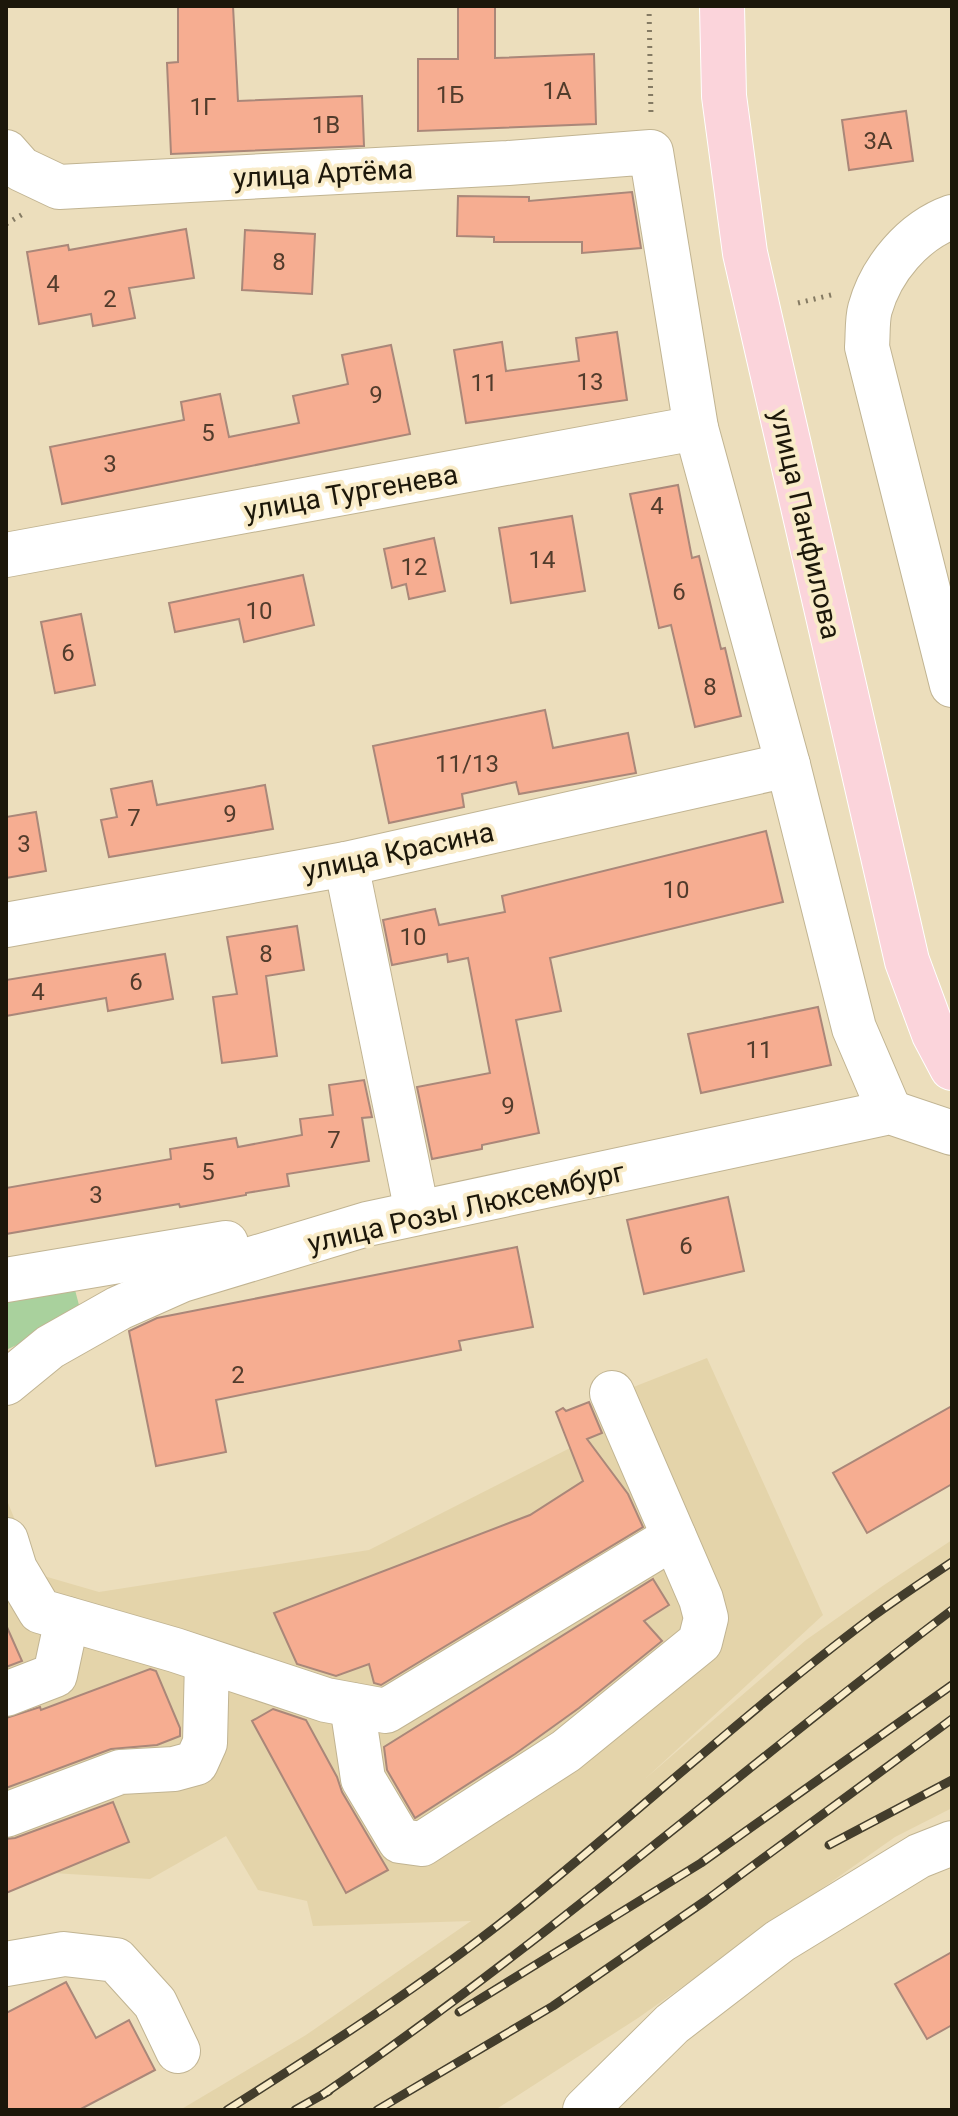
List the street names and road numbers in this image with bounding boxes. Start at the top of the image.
street label: улица Артёма [232,152,414,195]
street label: улица Панфилова [763,406,848,642]
street label: улица Тургенева [242,457,461,528]
street label: улица Красина [299,815,497,888]
street label: улица Розы Люксембург [304,1155,628,1260]

